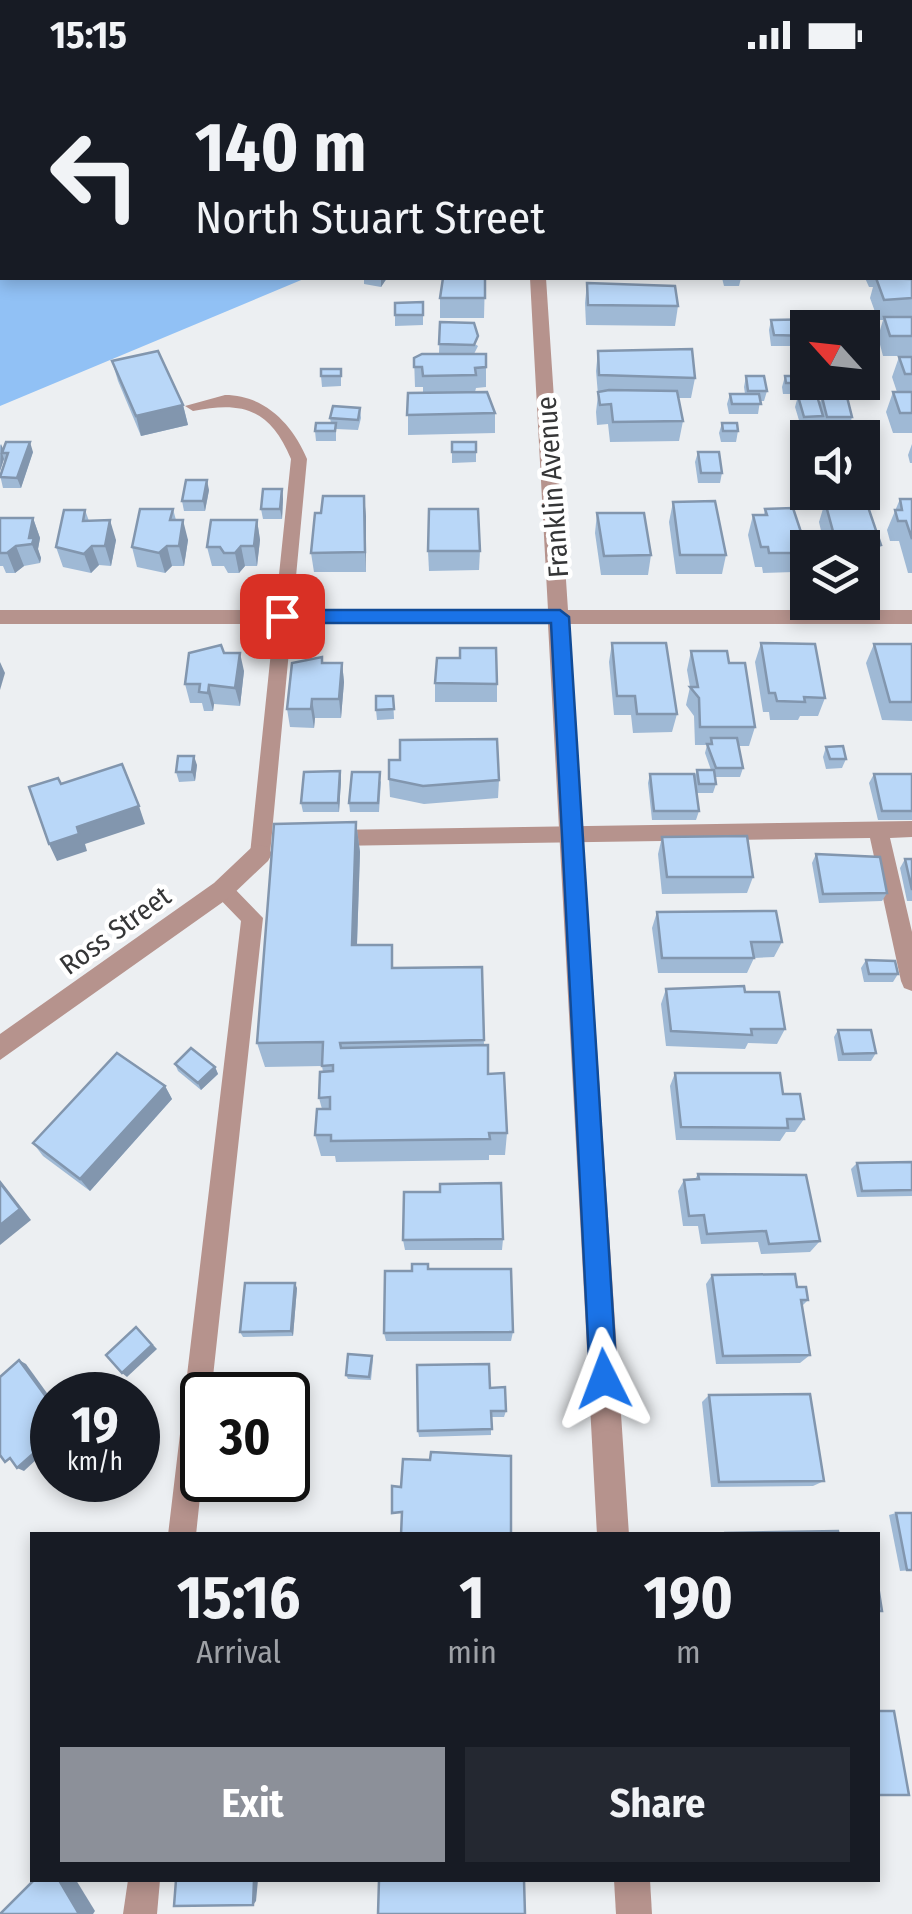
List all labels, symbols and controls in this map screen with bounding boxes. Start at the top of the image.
text: 15:15 [50,12,127,58]
text: 140 m [195,106,367,190]
icon: left [30,110,160,240]
text: North Stuart Street [195,191,545,245]
north arrow [790,310,880,400]
map controls [790,310,880,620]
street label: Franklin Avenue [530,395,575,579]
button: sound [790,420,880,510]
button: layers [790,530,880,620]
pin [240,574,325,659]
icon: arrive [255,589,310,644]
street label: Ross Street [54,879,178,982]
position arrow [552,1327,656,1431]
speed limit sign: 30 [180,1372,310,1502]
text: 19 [71,1395,118,1455]
text: km/h [67,1447,123,1477]
text: 15:16 [177,1562,300,1634]
text: 1 [459,1562,485,1634]
text: 190 [644,1562,733,1634]
text: Arrival [196,1633,281,1671]
text: min [447,1633,497,1671]
text: m [676,1633,701,1671]
button: Exit [60,1747,445,1862]
button: Share [465,1747,850,1862]

